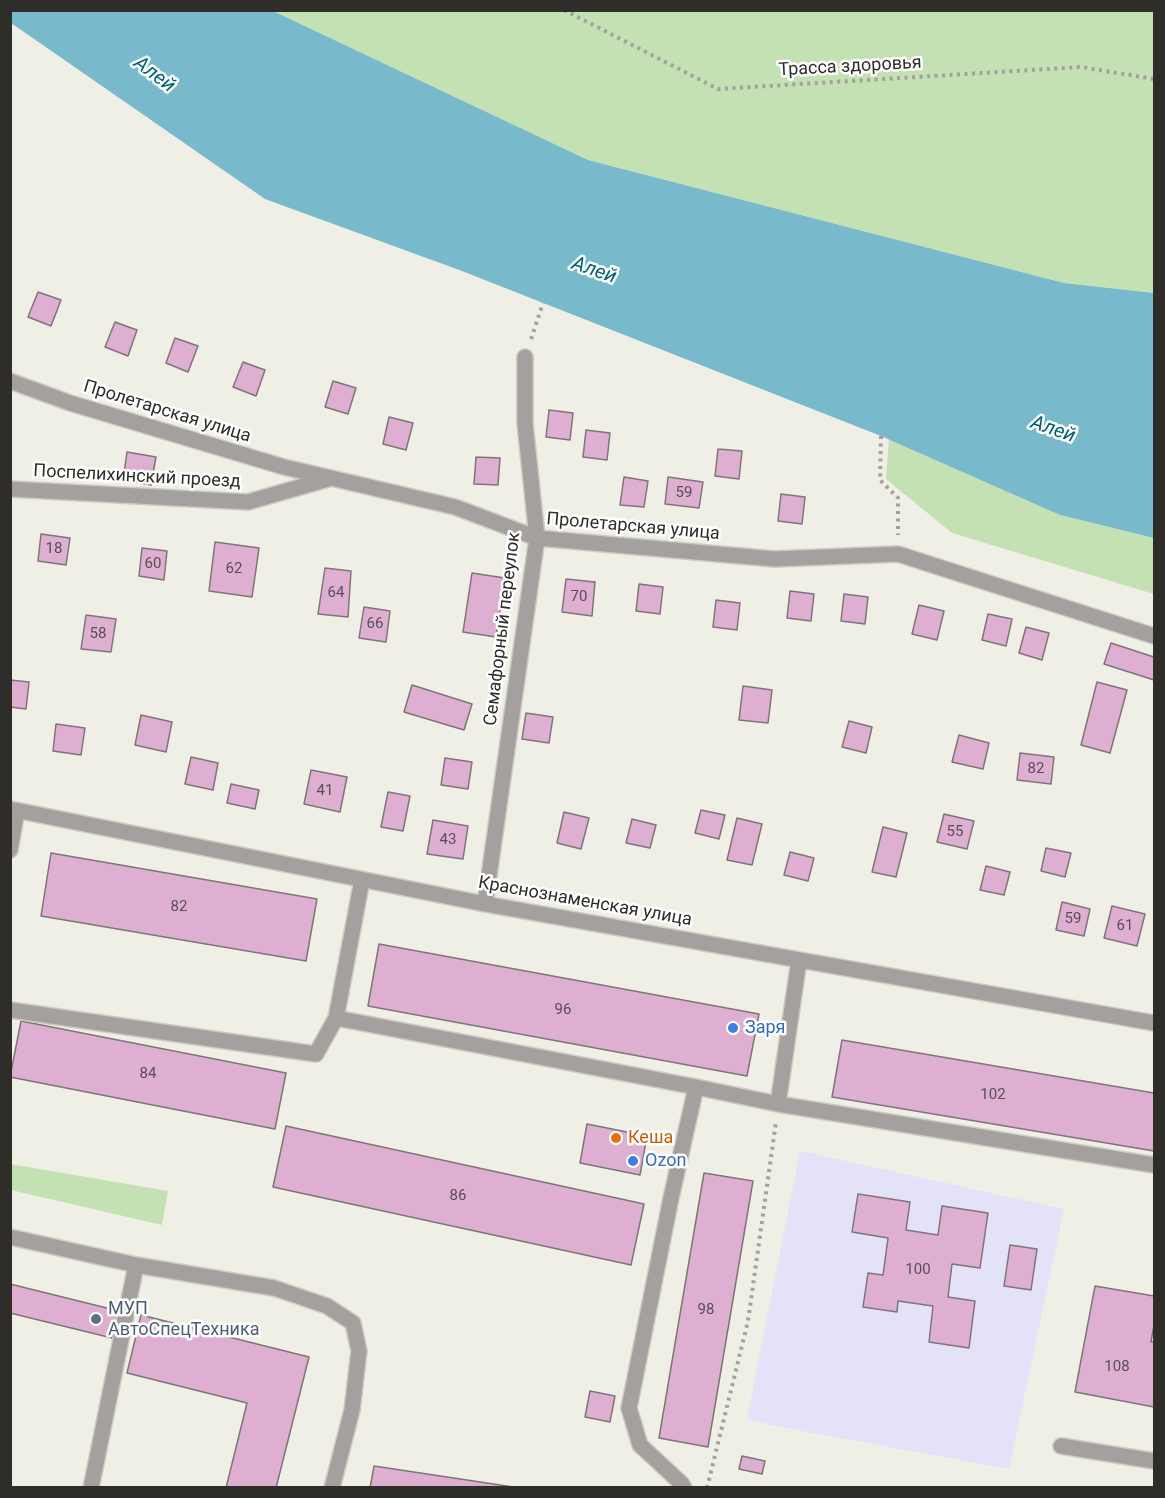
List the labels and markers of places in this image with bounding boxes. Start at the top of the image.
place label: Заря [745,1017,785,1039]
marker: Заря [726,1021,740,1035]
place label: Кеша [628,1127,673,1149]
marker: Кеша [609,1131,623,1145]
place label: Ozon [645,1150,686,1172]
marker: Ozon [626,1154,640,1168]
place label: МУП АвтоСпецТехника [108,1298,259,1340]
marker: МУП АвтоСпецТехника [89,1312,103,1326]

